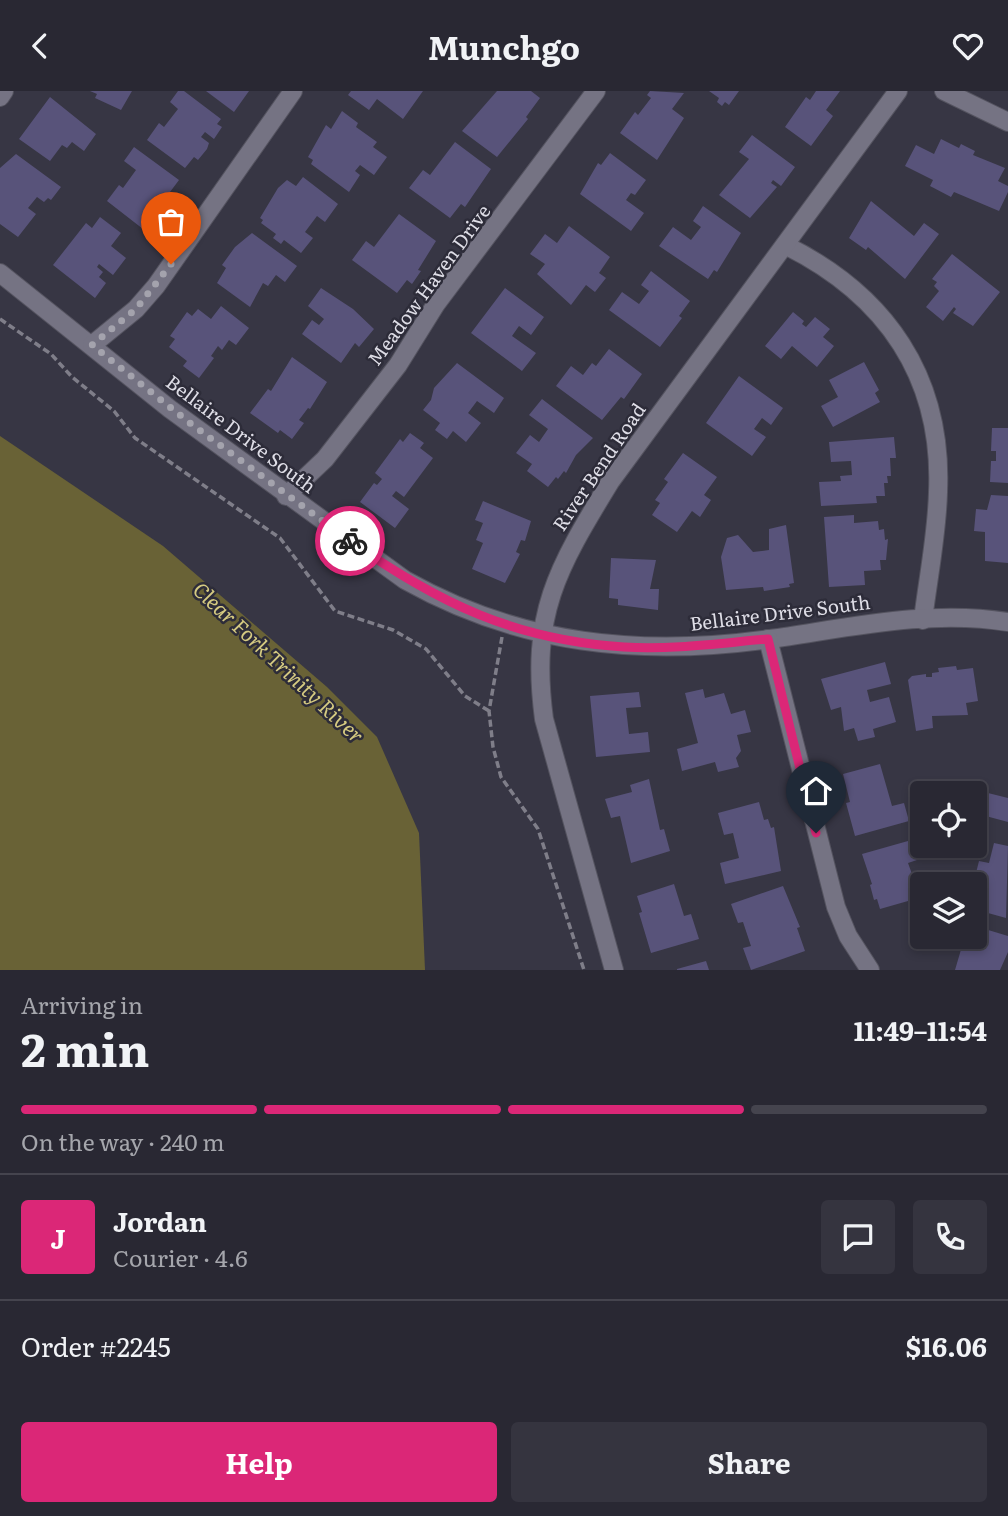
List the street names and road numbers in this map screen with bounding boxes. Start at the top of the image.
street label: Meadow Haven Drive [360,198,496,371]
street label: Bellaire Drive South [161,367,323,499]
street label: River Bend Road [545,397,652,536]
street label: Bellaire Drive South [688,587,872,637]

